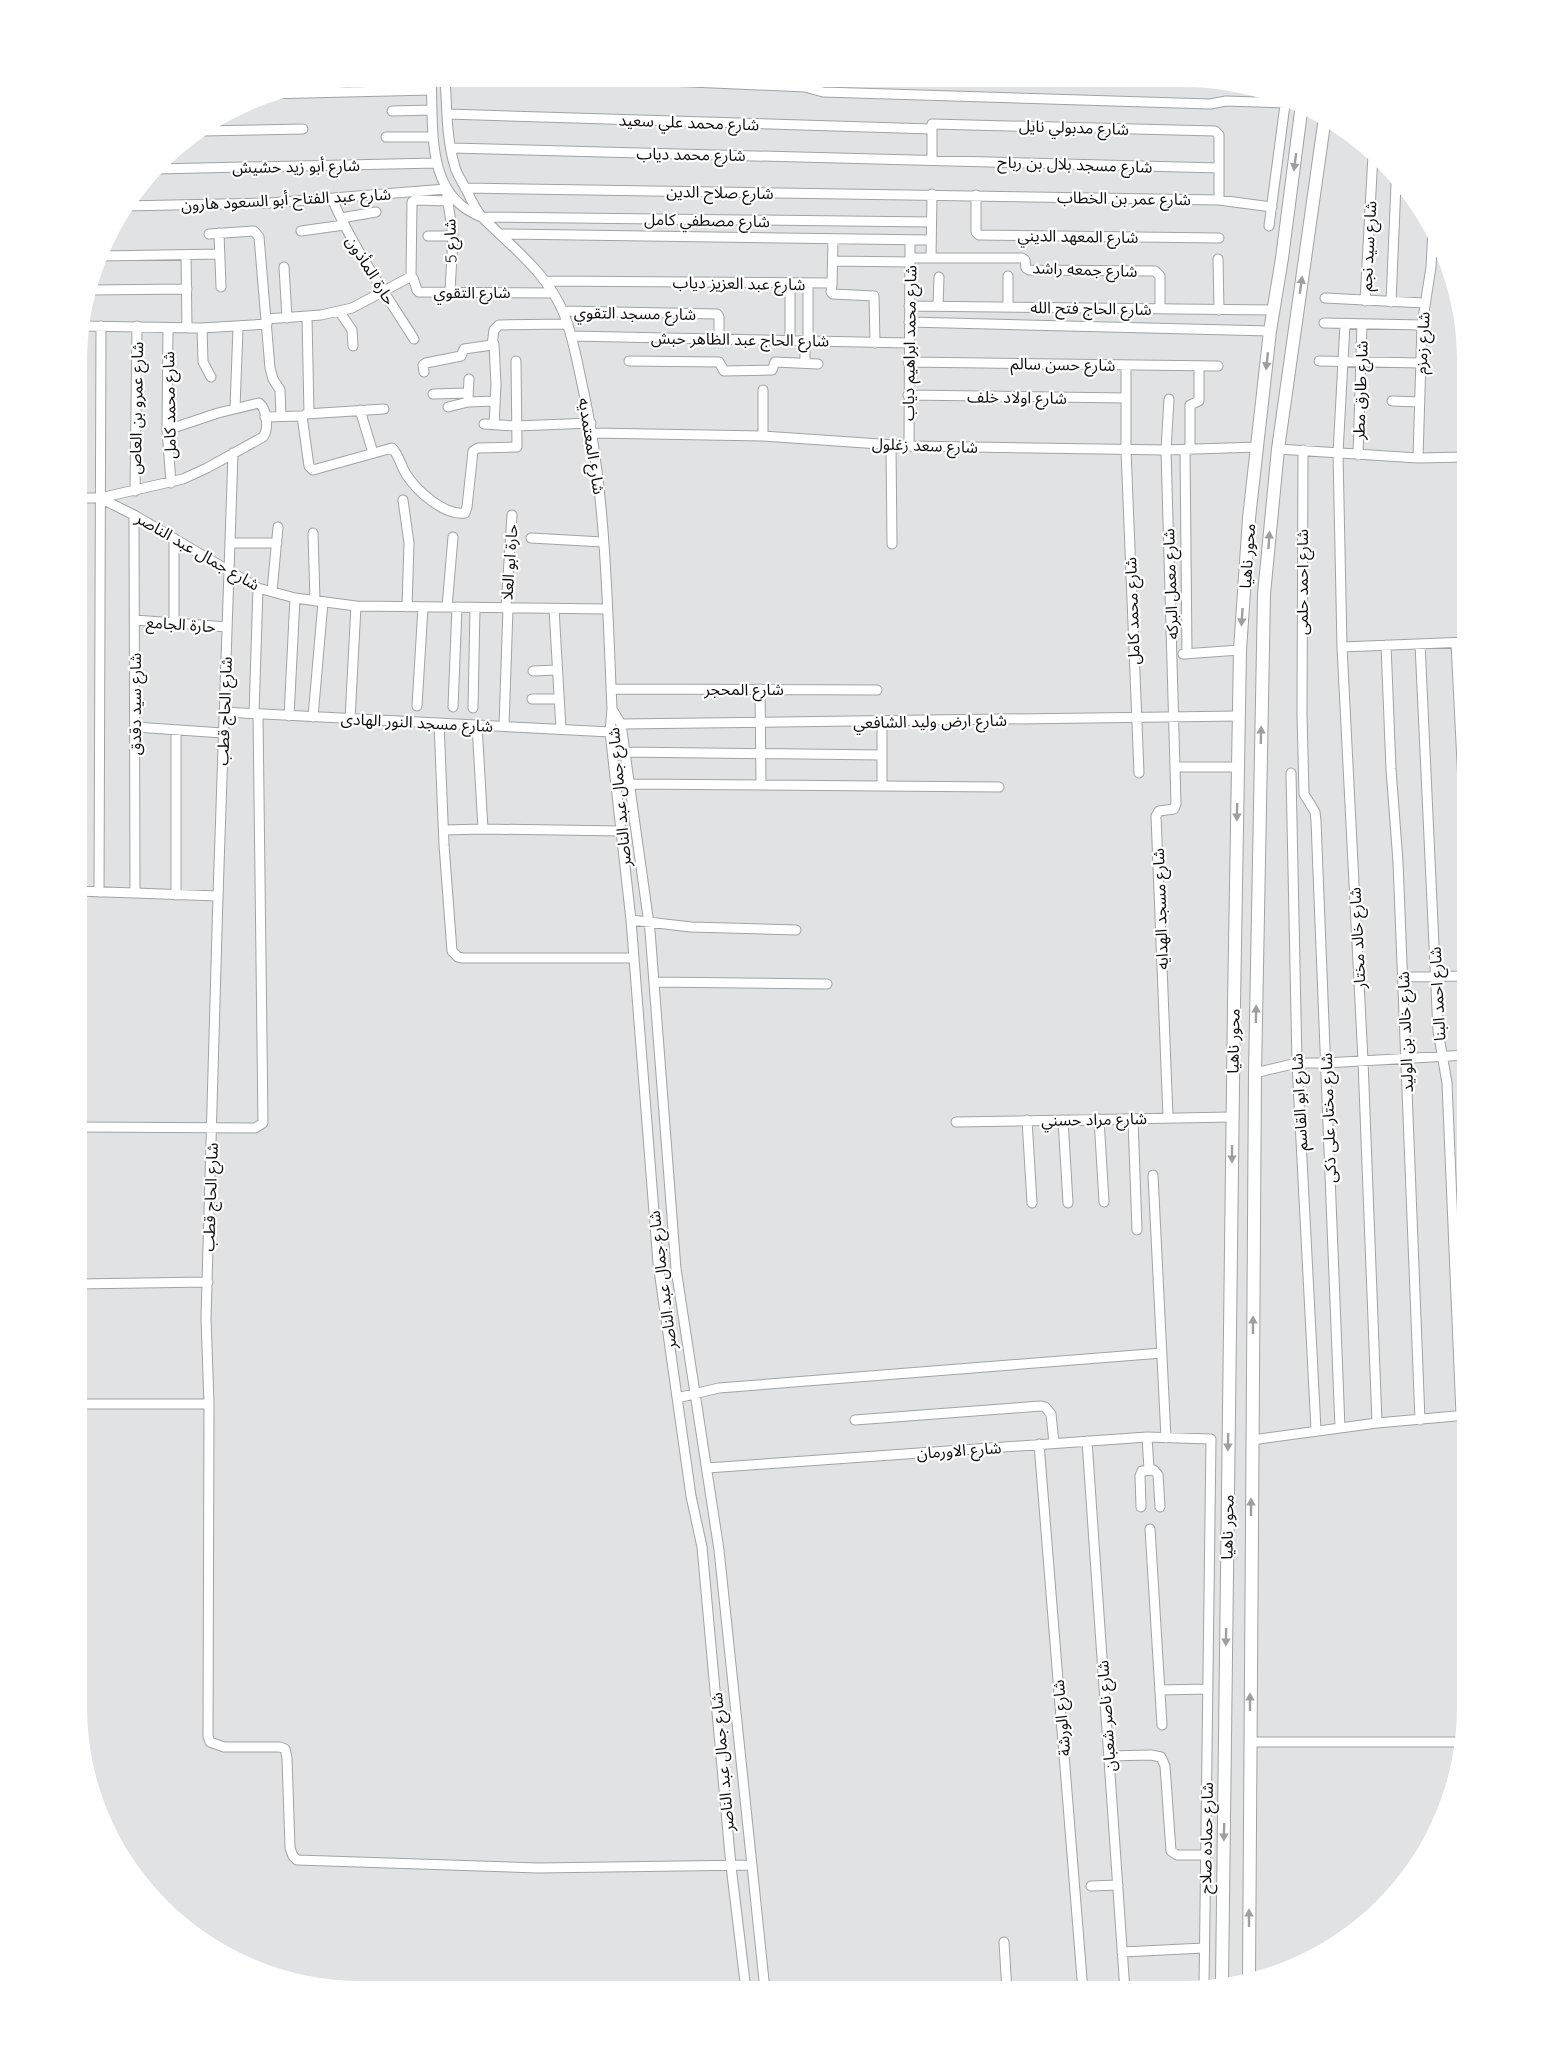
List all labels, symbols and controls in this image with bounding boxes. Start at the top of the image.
street label: شارع محمد علي سعيد [618,110,760,137]
street label: شارع مدبولي نايل [1019,115,1129,142]
street label: شارع محمد دياب [636,143,746,168]
street label: شارع مسجد بلال بن رباح [997,151,1153,180]
one-way arrow [1290,153,1299,172]
street label: شارع أبو زيد حشيش [232,155,360,180]
street label: شارع صلاح الدين [666,181,774,206]
street label: شارع عبد الفتاح أبو السعود هارون [180,184,392,217]
street label: شارع عمر بن الخطاب [1057,187,1191,212]
street label: شارع سيد نجم [1356,200,1383,292]
street label: شارع مصطفي كامل [644,209,770,234]
street label: شارع 5 [439,218,464,263]
street label: شارع المعهد الديني [1017,225,1138,250]
street label: حارة المأذون [342,232,400,308]
street label: شارع جمعه راشد [1032,257,1138,284]
street label: شارع محمد ابراهيم دياب [898,265,923,421]
street label: شارع عبد العزيز دياب [672,272,805,297]
one-way arrow [1297,275,1306,294]
street label: شارع التقوي [433,282,511,305]
street label: شارع الحاج فتح الله [1030,297,1152,322]
street label: شارع مسجد التقوي [574,302,696,327]
street label: شارع زمزم [1410,311,1437,375]
street label: شارع الحاج عبد الظاهر حبش [651,327,829,354]
street label: شارع طارق مطر [1348,340,1375,441]
street label: شارع عمرو بن العاص [125,341,150,475]
street label: شارع محمد كامل [158,351,183,459]
one-way arrow [1262,351,1272,370]
street label: شارع حسن سالم [1010,353,1116,378]
street label: شارع اولاد خلف [967,386,1067,411]
street label: شارع المعتمديه [572,396,609,496]
street label: شارع سعد زغلول [871,433,978,460]
street label: شارع جمال عبد الناصر [130,507,263,597]
street label: حارة ابو العلا [496,523,522,601]
street label: محور ناهيا [1235,523,1259,589]
street label: شارع معمل البركه [1158,528,1185,640]
street label: شارع احمد حلمى [1292,529,1315,635]
one-way arrow [1264,531,1274,550]
street label: شارع محمد كامل [1120,557,1147,665]
one-way arrow [1238,608,1247,627]
street label: حارة الجامع [145,612,217,639]
street label: شارع سيد دقدق [125,653,148,755]
street label: شارع الحاج قطب [212,656,239,766]
street label: شارع المحجر [703,679,784,702]
street label: شارع مسجد النور الهادى [340,708,494,739]
street label: شارع ارض وليد الشافعي [853,710,1007,735]
street label: شارع جمال عبد الناصر [603,726,638,868]
one-way arrow [1256,726,1266,745]
one-way arrow [1232,803,1242,822]
street label: شارع مسجد الهدايه [1148,848,1175,970]
street label: شارع خالد مختار [1344,887,1373,990]
street label: شارع احمد البنا [1425,946,1452,1042]
street label: شارع خالد بن الوليد [1393,971,1420,1093]
one-way arrow [1251,1005,1261,1024]
street label: محور ناهيا [1222,1008,1244,1074]
street label: شارع ابو القاسم [1286,1053,1315,1151]
street label: شارع مختار على ذكى [1316,1053,1343,1183]
street label: شارع مراد حسني [1041,1108,1147,1133]
street label: شارع الحاج قطب [198,1142,225,1252]
one-way arrow [1227,1145,1237,1164]
street label: شارع جمال عبد الناصر [644,1209,684,1352]
one-way arrow [1249,1316,1258,1335]
one-way arrow [1224,1432,1233,1451]
street label: شارع الاورمان [916,1437,1002,1466]
street label: محور ناهيا [1216,1494,1238,1560]
one-way arrow [1247,1497,1256,1516]
one-way arrow [1221,1627,1231,1646]
street label: شارع ناصر شعبان [1092,1659,1123,1772]
street label: شارع الورشة [1048,1679,1077,1757]
street label: شارع جمال عبد الناصر [706,1691,741,1833]
one-way arrow [1245,1692,1255,1711]
street label: شارع حماده صلاح [1195,1782,1220,1894]
one-way arrow [1219,1822,1229,1841]
one-way arrow [1244,1908,1254,1927]

